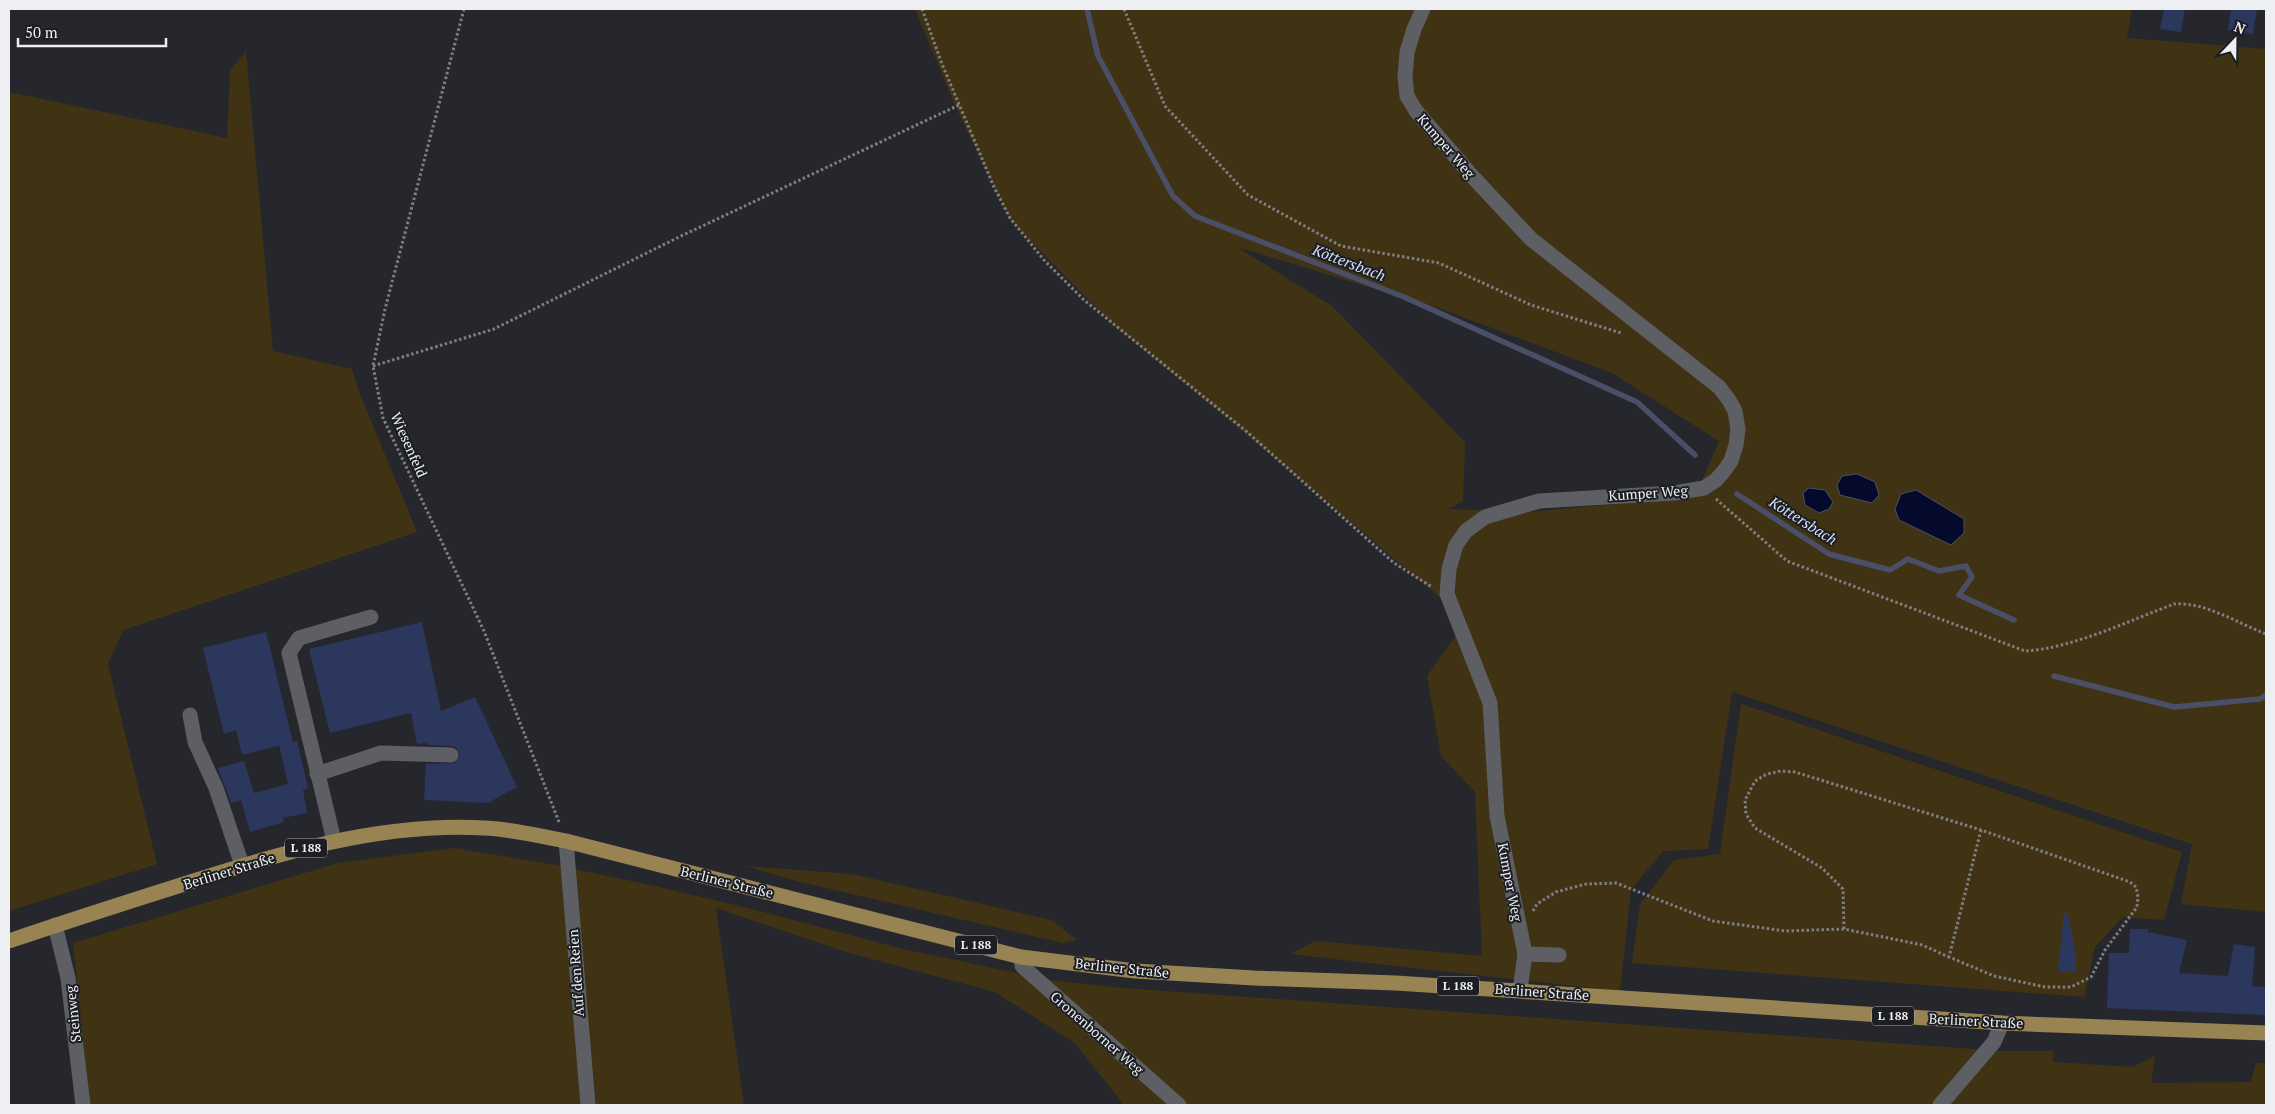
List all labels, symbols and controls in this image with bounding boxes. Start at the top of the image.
scale bar [18,15,165,47]
north arrow [2210,15,2260,65]
text: N [2232,17,2249,38]
text: 50 m [25,22,58,42]
street label: Kumper Weg [1413,109,1480,182]
water label: Köttersbach [1309,239,1389,285]
street label: Wiesenfeld [387,409,432,481]
street label: Kumper Weg [1608,480,1689,505]
water label: Köttersbach [1765,491,1841,549]
road number: L 188 [285,838,327,858]
street label: Kumper Weg [1494,841,1528,923]
street label: Berliner Straße [181,848,277,893]
street label: Berliner Straße [679,861,775,902]
street label: Auf den Reien [563,928,588,1017]
road number: L 188 [955,936,997,954]
street label: Berliner Straße [1074,953,1170,982]
road number: L 188 [1437,976,1479,996]
street label: Berliner Straße [1494,979,1590,1004]
street label: Steinweg [60,984,85,1043]
street label: Gronenborner Weg [1047,987,1149,1079]
road number: L 188 [1872,1006,1914,1026]
street label: Berliner Straße [1928,1009,2024,1032]

